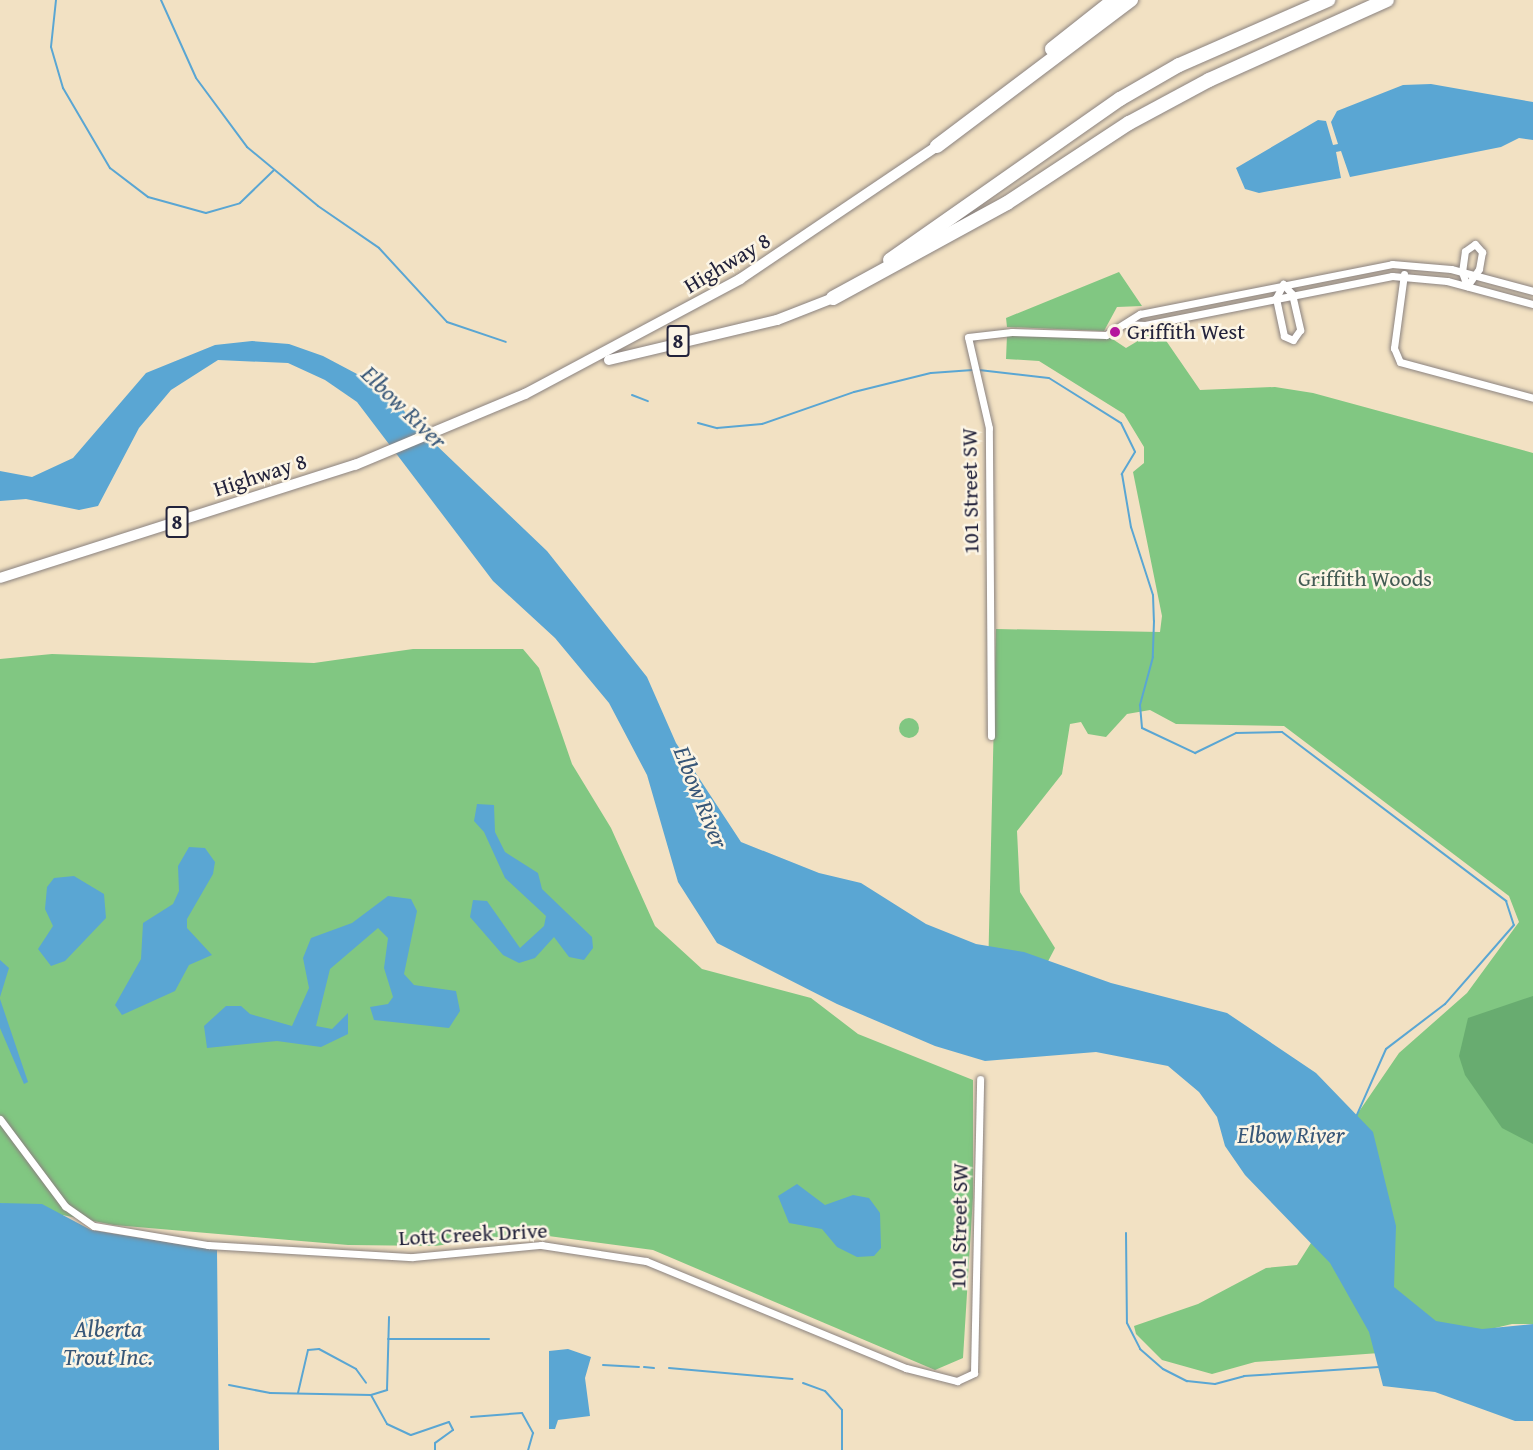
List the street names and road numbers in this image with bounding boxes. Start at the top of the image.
street label: Highway 8 [679,227,775,299]
road number: 8 [666,323,690,359]
street label: 101 Street SW [956,427,984,555]
street label: Highway 8 [210,448,310,502]
road number: 8 [165,504,189,540]
street label: 101 Street SW [945,1162,973,1290]
street label: Lott Creek Drive [398,1217,548,1251]

